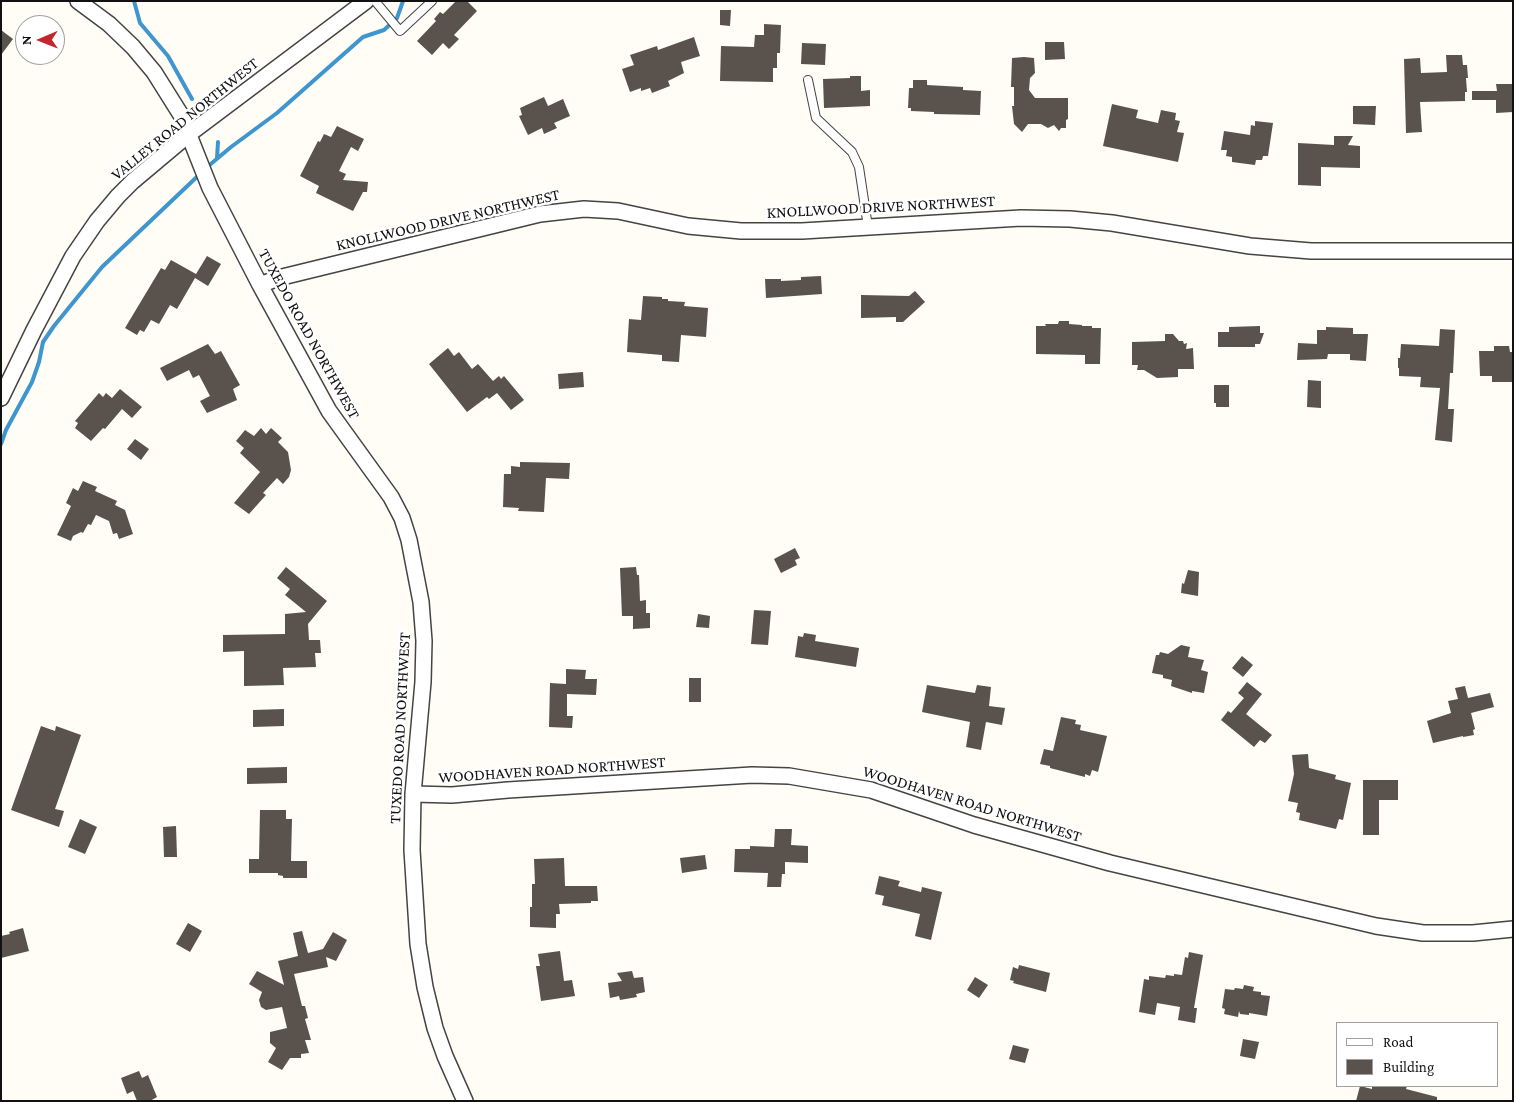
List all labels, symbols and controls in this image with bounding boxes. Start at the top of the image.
north arrow [15,15,65,65]
text: N [18,35,34,45]
street label: VALLEY ROAD NORTHWEST [107,54,263,184]
street label: KNOLLWOOD DRIVE NORTHWEST [334,185,562,255]
street label: KNOLLWOOD DRIVE NORTHWEST [766,191,996,223]
street label: TUXEDO ROAD NORTHWEST [254,246,364,422]
street label: TUXEDO ROAD NORTHWEST [385,632,415,824]
street label: WOODHAVEN ROAD NORTHWEST [438,752,666,788]
street label: WOODHAVEN ROAD NORTHWEST [860,762,1084,846]
legend [1336,1022,1499,1087]
text: Road [1383,1034,1413,1050]
text: Building [1383,1059,1434,1075]

